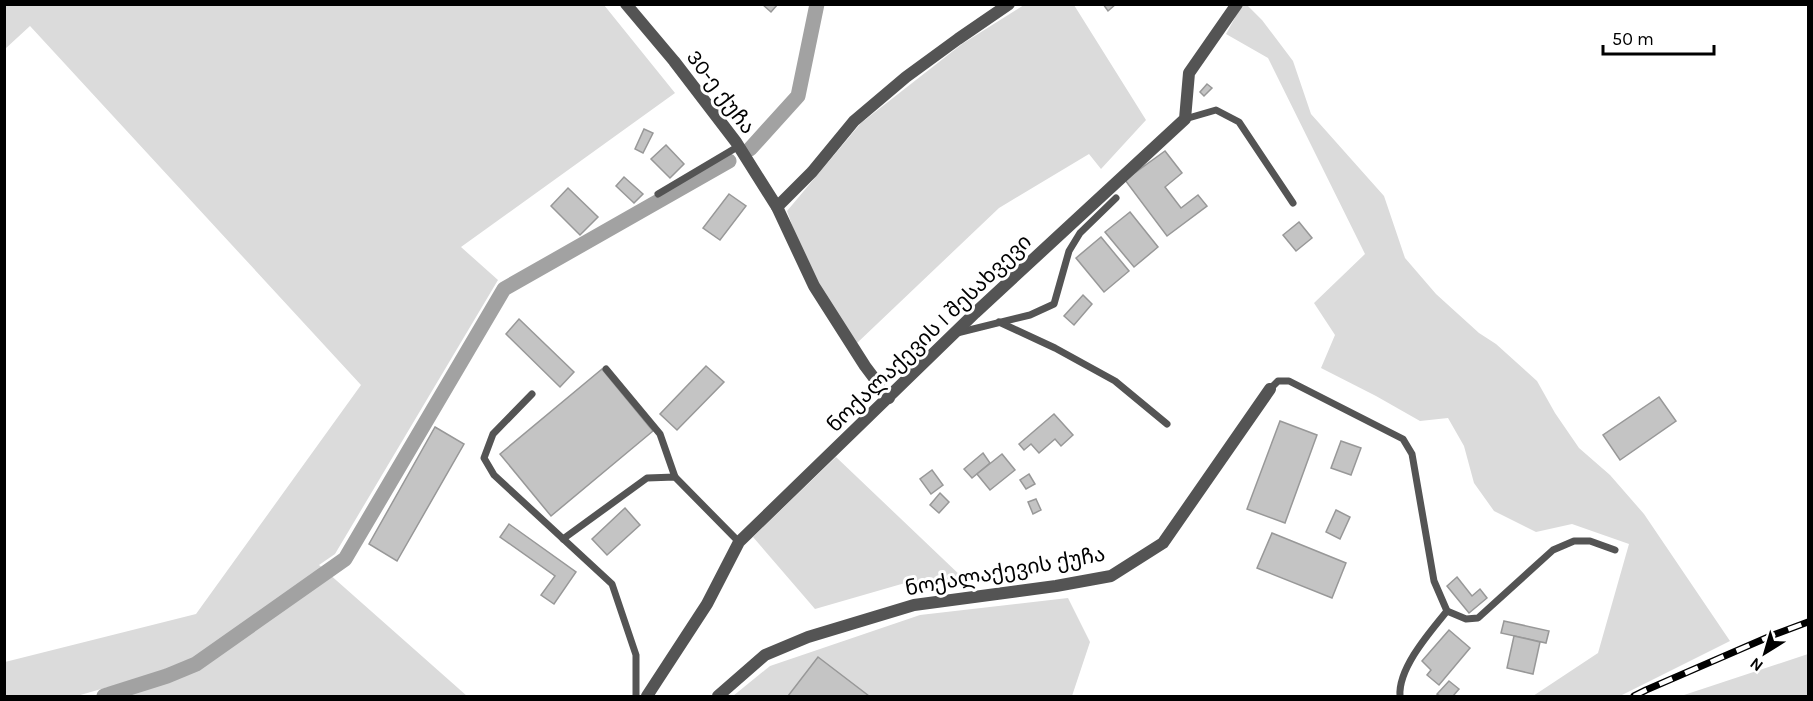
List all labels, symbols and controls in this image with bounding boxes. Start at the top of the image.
scale bar [1603,18,1714,56]
text: 50 m [1612,28,1654,50]
street label: 30-ე ქუჩა [682,45,760,139]
street label: ნოქალაქევის I შესახვევი [822,229,1037,438]
street label: ნოქალაქევის ქუჩა [903,542,1107,601]
north arrow [1735,623,1795,683]
text: N [1746,654,1767,676]

